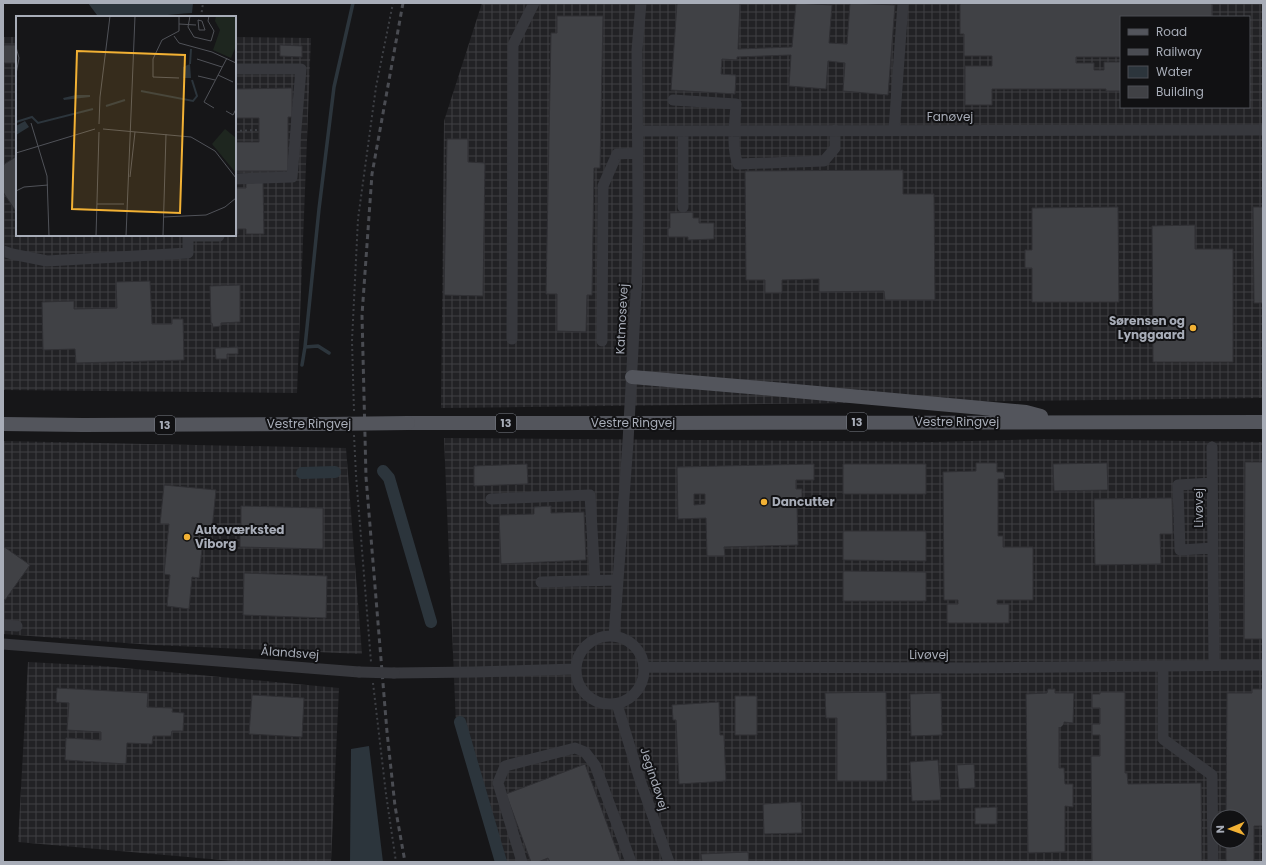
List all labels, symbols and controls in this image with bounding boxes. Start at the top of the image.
inset map [16,16,236,236]
legend [1120,16,1250,108]
text: Road [1156,23,1187,40]
text: Railway [1156,43,1202,60]
text: Water [1156,63,1193,80]
text: Building [1156,83,1204,100]
street label: Fanøvej [927,108,973,125]
street label: Katmosevej [611,283,632,355]
place label: Sørensen og Lynggaard [1109,312,1185,343]
marker: Sørensen og Lynggaard [1188,323,1198,333]
road number: 13 [847,413,867,431]
street label: Vestre Ringvej [915,413,999,430]
road number: 13 [496,414,516,432]
street label: Vestre Ringvej [591,414,675,431]
street label: Vestre Ringvej [267,415,351,432]
road number: 13 [155,416,175,434]
street label: Livøvej [1190,488,1207,528]
place label: Dancutter [772,493,835,510]
marker: Dancutter [759,497,769,507]
place label: Autoværksted Viborg [195,521,284,552]
marker: Autoværksted Viborg [182,532,192,542]
street label: Ålandsvej [260,642,320,663]
street label: Livøvej [909,646,949,663]
street label: Jegindøvej [636,745,673,813]
north arrow [1210,809,1250,849]
text: N [1212,825,1228,834]

